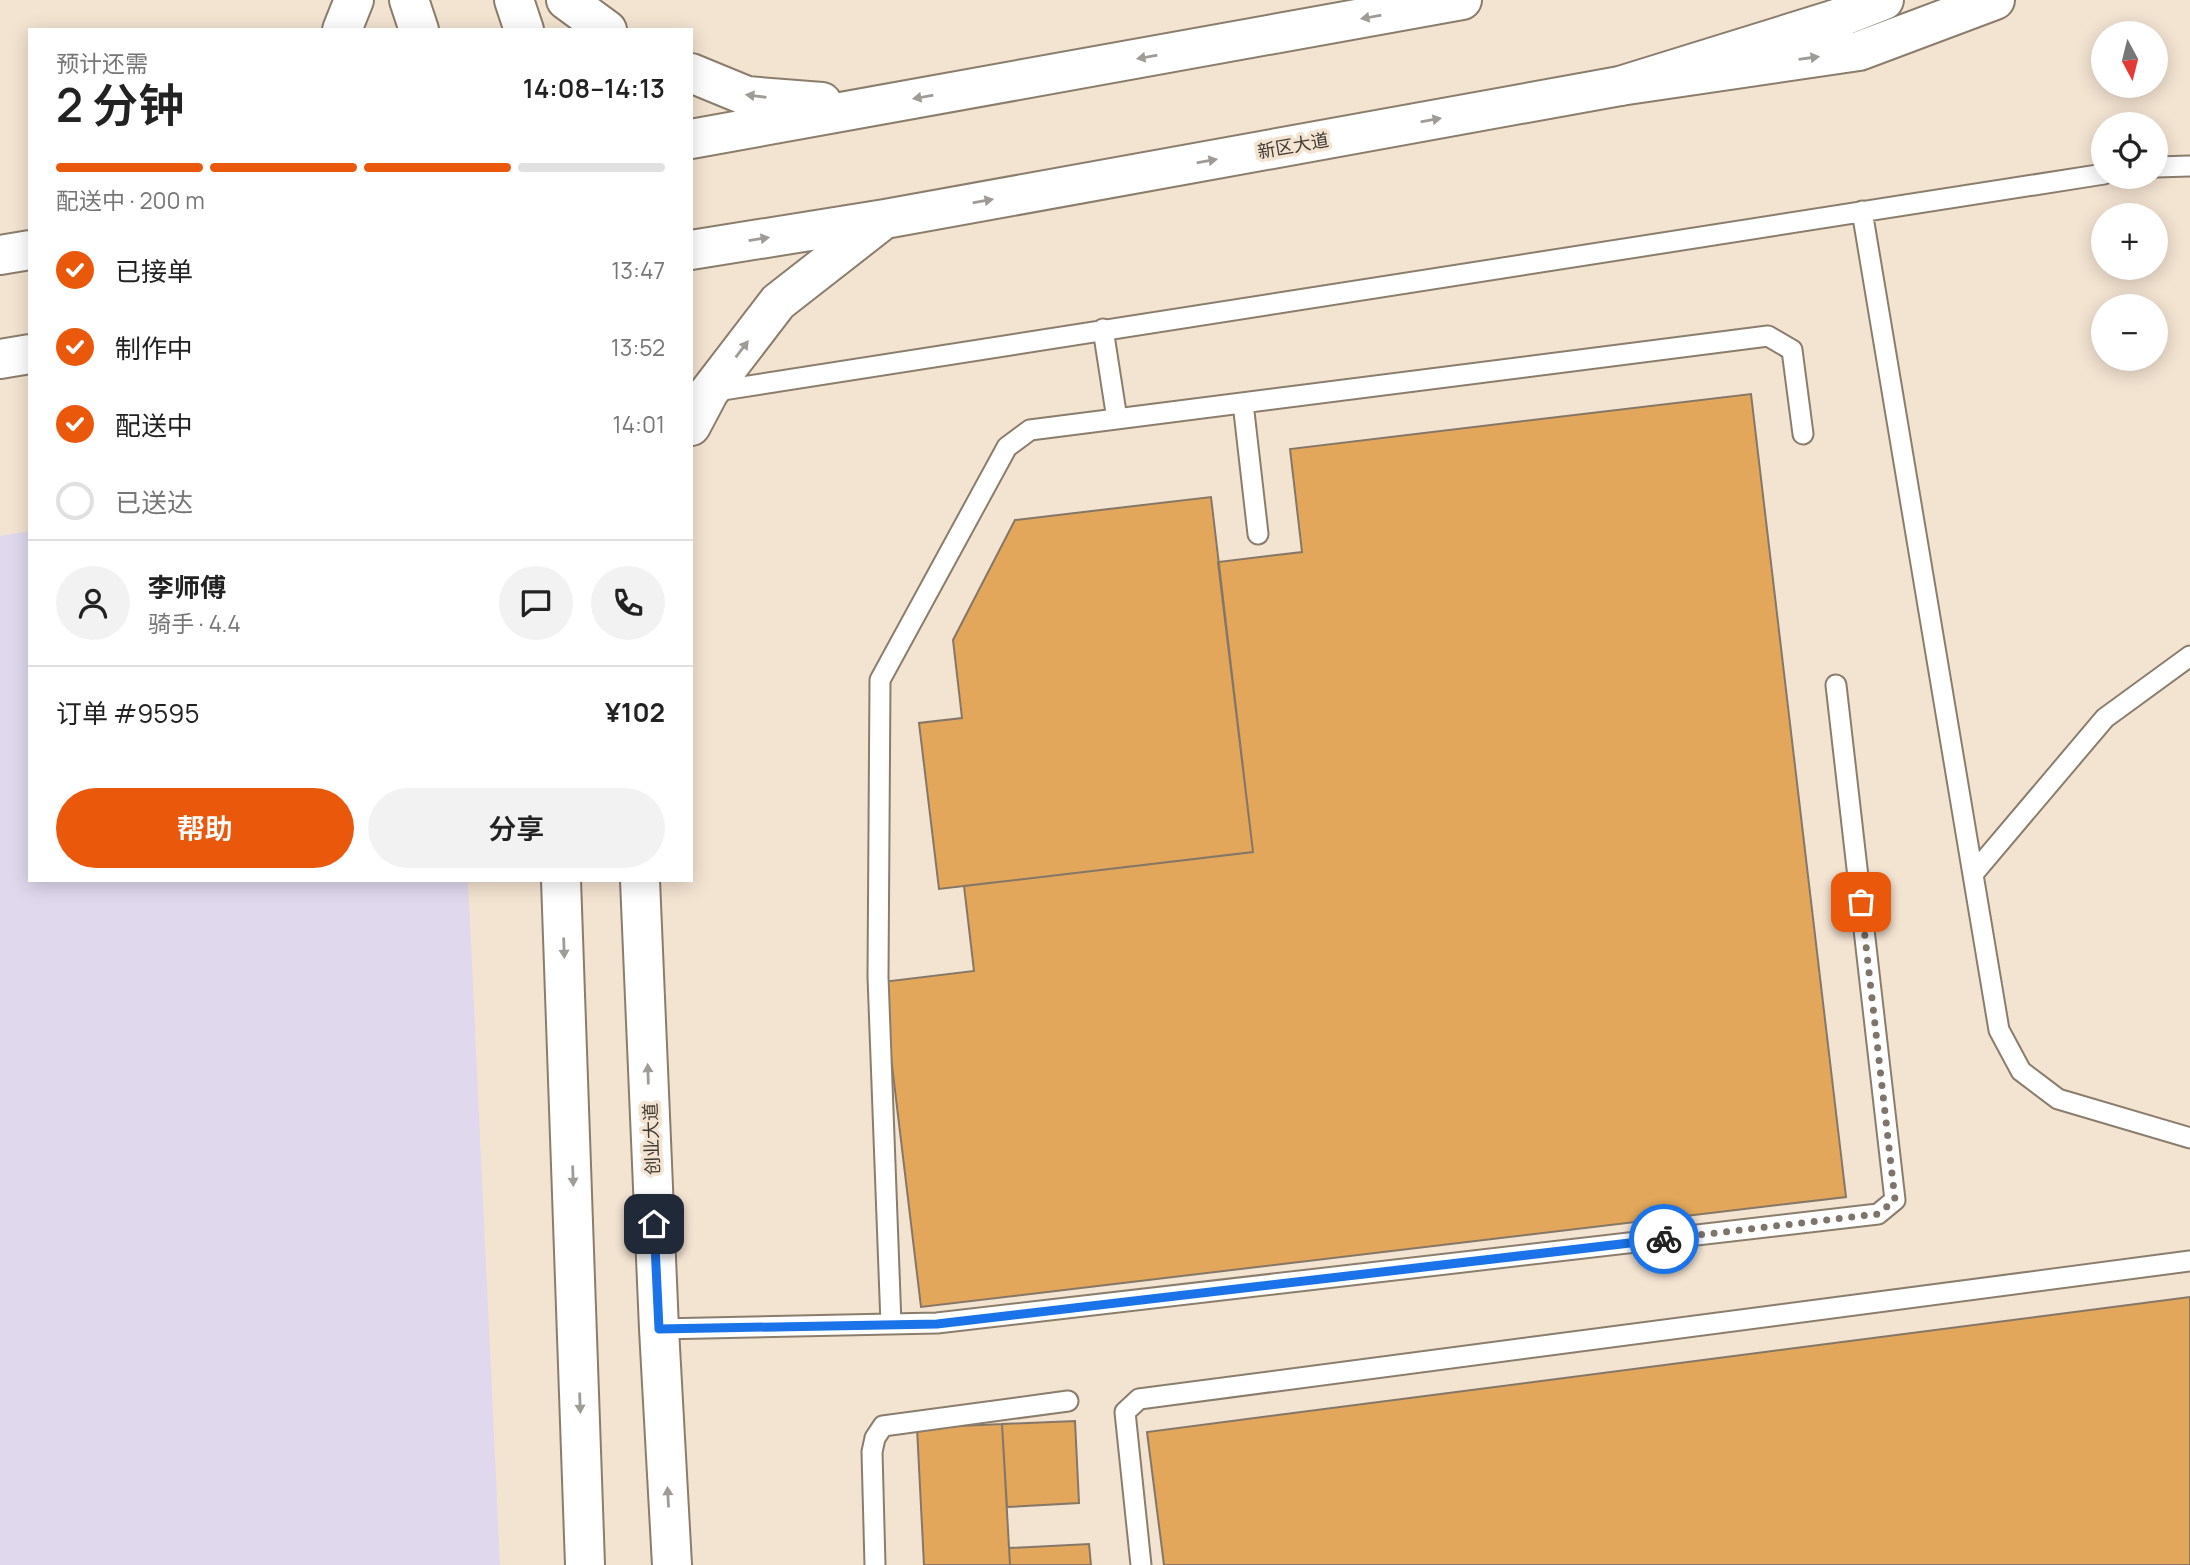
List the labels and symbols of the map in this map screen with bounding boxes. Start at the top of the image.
one-way arrow [1359,12,1381,23]
north arrow [2091,21,2168,98]
one-way arrow [1135,52,1157,63]
one-way arrow [1798,52,1820,63]
one-way arrow [745,90,767,101]
one-way arrow [912,92,934,103]
one-way arrow [1420,114,1442,125]
street label: 新区大道 [1255,127,1331,163]
one-way arrow [1196,155,1218,166]
one-way arrow [972,195,994,206]
one-way arrow [748,233,770,244]
one-way arrow [735,340,749,358]
pin [1831,872,1891,932]
one-way arrow [558,938,570,960]
one-way arrow [642,1063,653,1085]
street label: 创业大道 [638,1103,664,1175]
one-way arrow [567,1165,578,1187]
pin [624,1194,684,1254]
courier [1629,1204,1699,1274]
one-way arrow [575,1392,586,1414]
one-way arrow [663,1486,674,1508]

